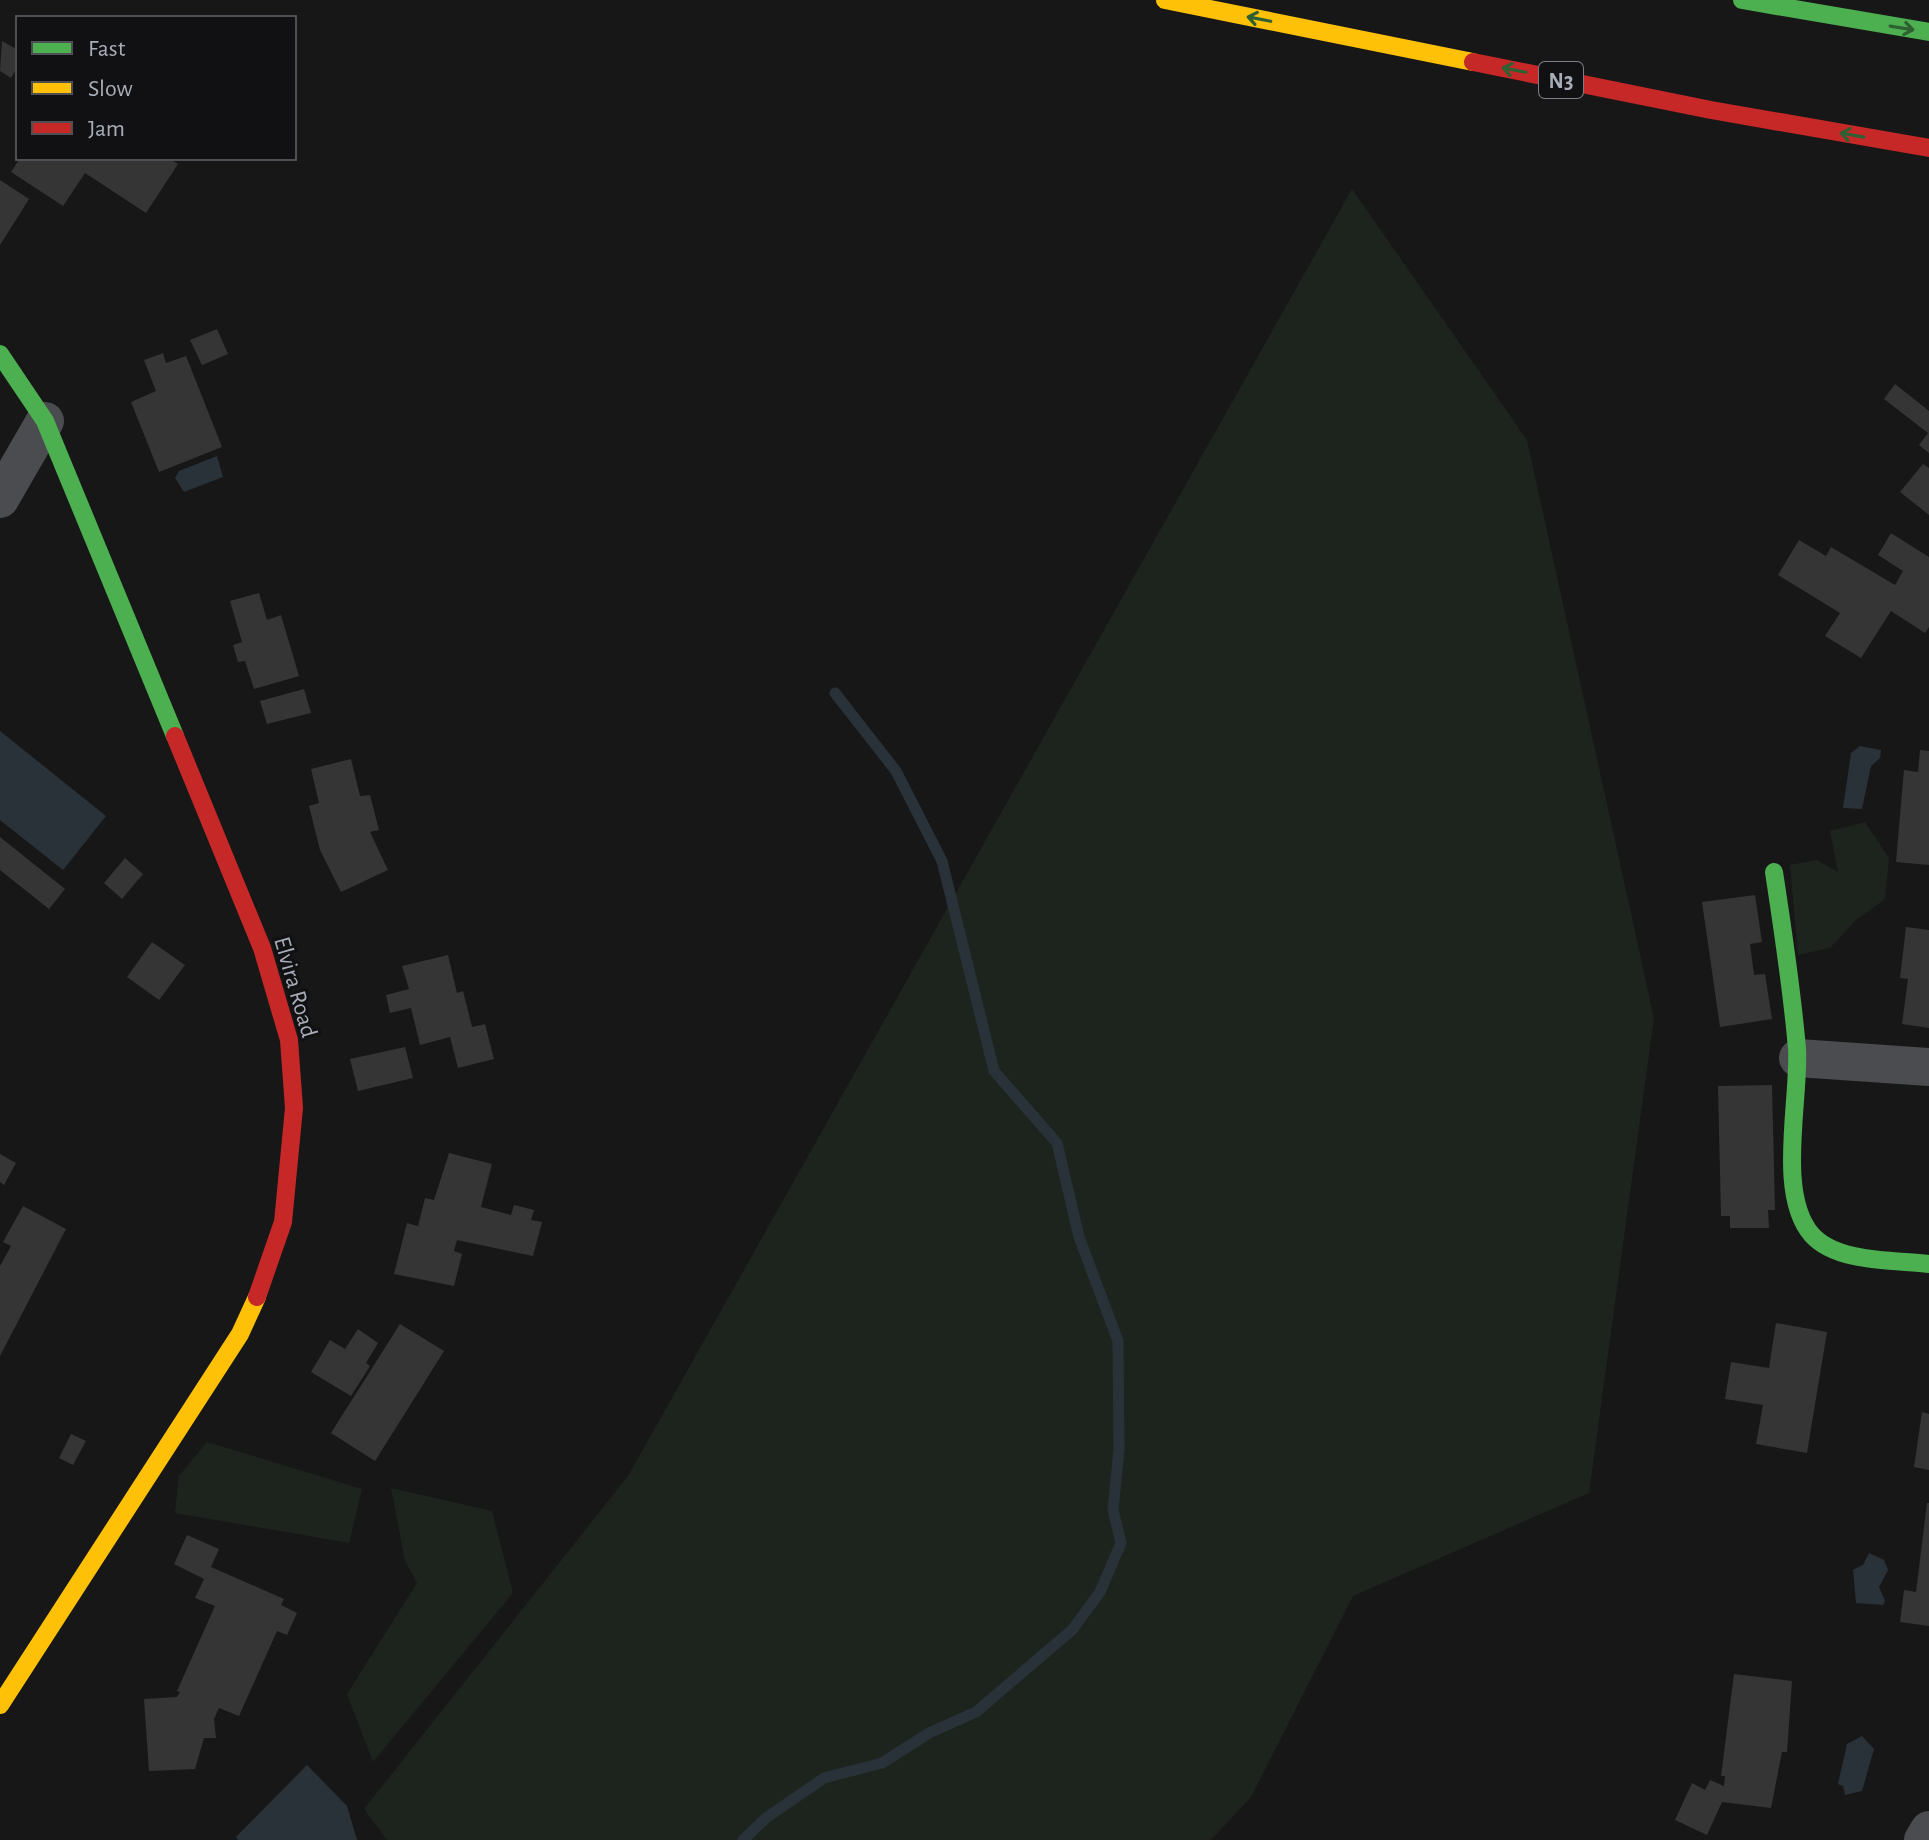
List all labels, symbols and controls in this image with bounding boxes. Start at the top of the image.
one-way arrow [1247,11,1273,26]
legend [16,16,296,160]
one-way arrow [1889,21,1914,36]
text: Fast [88,37,126,61]
one-way arrow [1502,62,1528,77]
road number: N3 [1539,62,1583,98]
text: Slow [88,77,133,101]
text: Jam [88,117,125,141]
one-way arrow [1840,126,1865,141]
street label: Elvira Road [269,934,321,1040]

